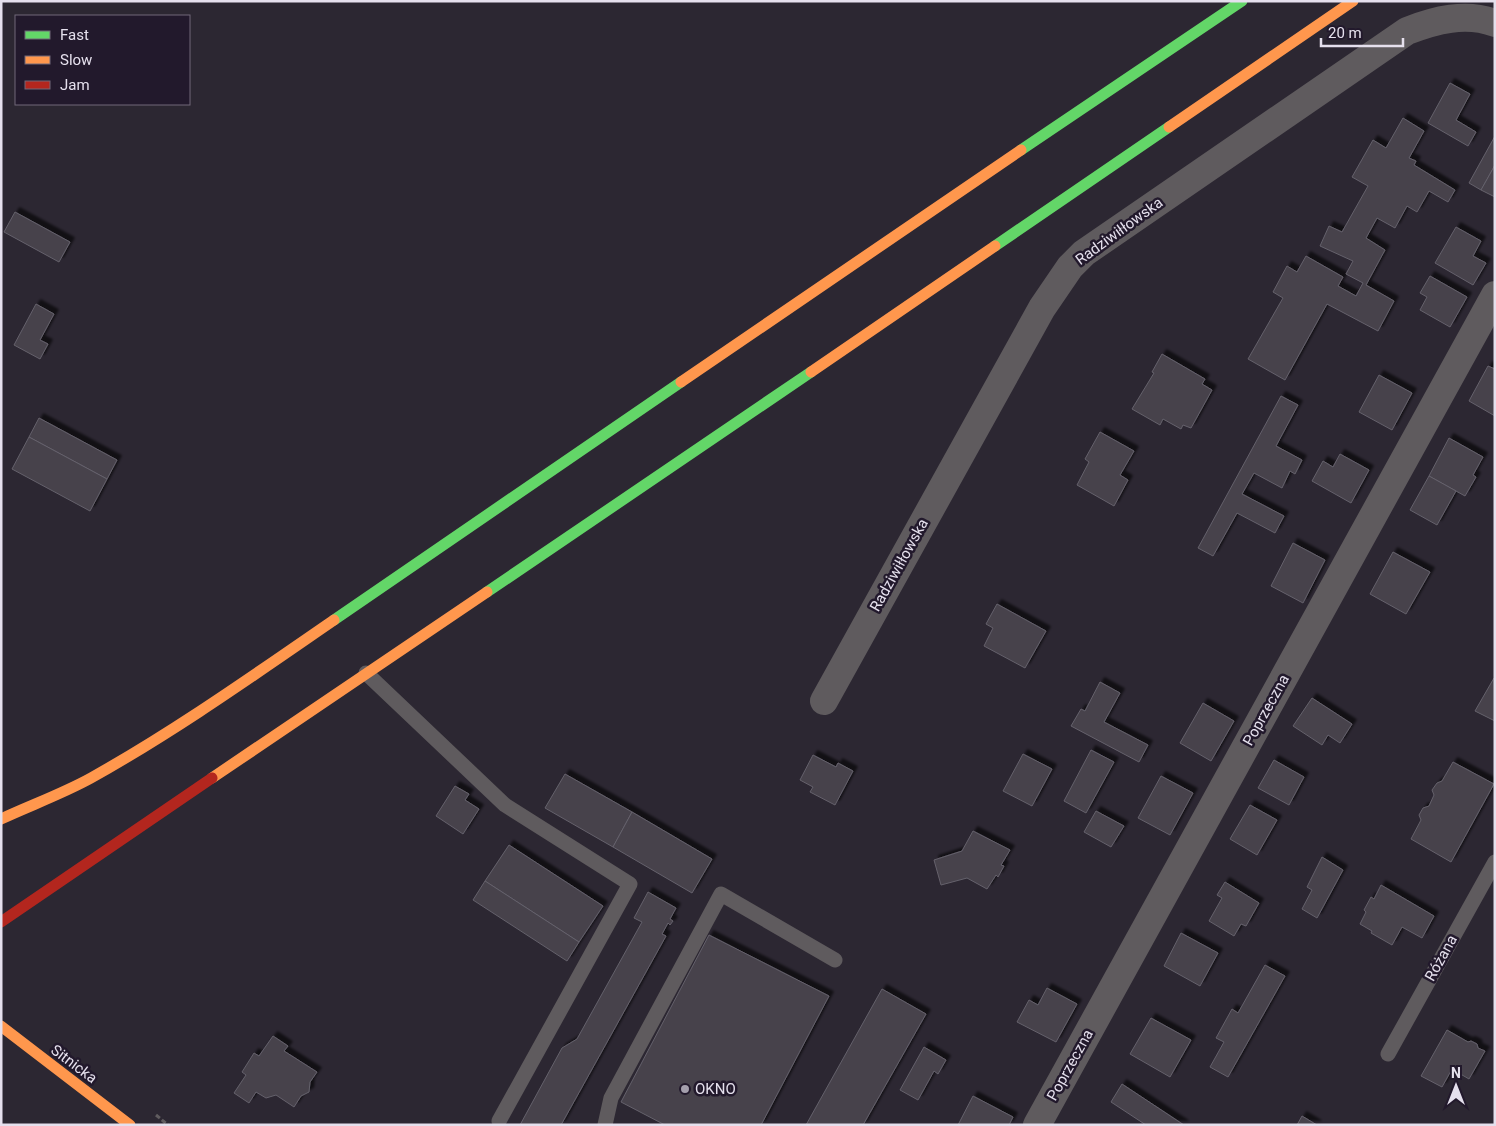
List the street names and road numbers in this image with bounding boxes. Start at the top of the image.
street label: Radziwiłłowska [1072,193,1166,269]
street label: Radziwiłłowska [866,515,932,615]
street label: Poprzeczna [1239,671,1293,749]
street label: Różana [1421,932,1461,984]
street label: Poprzeczna [1043,1026,1097,1104]
street label: Sitnicka [47,1041,101,1087]

